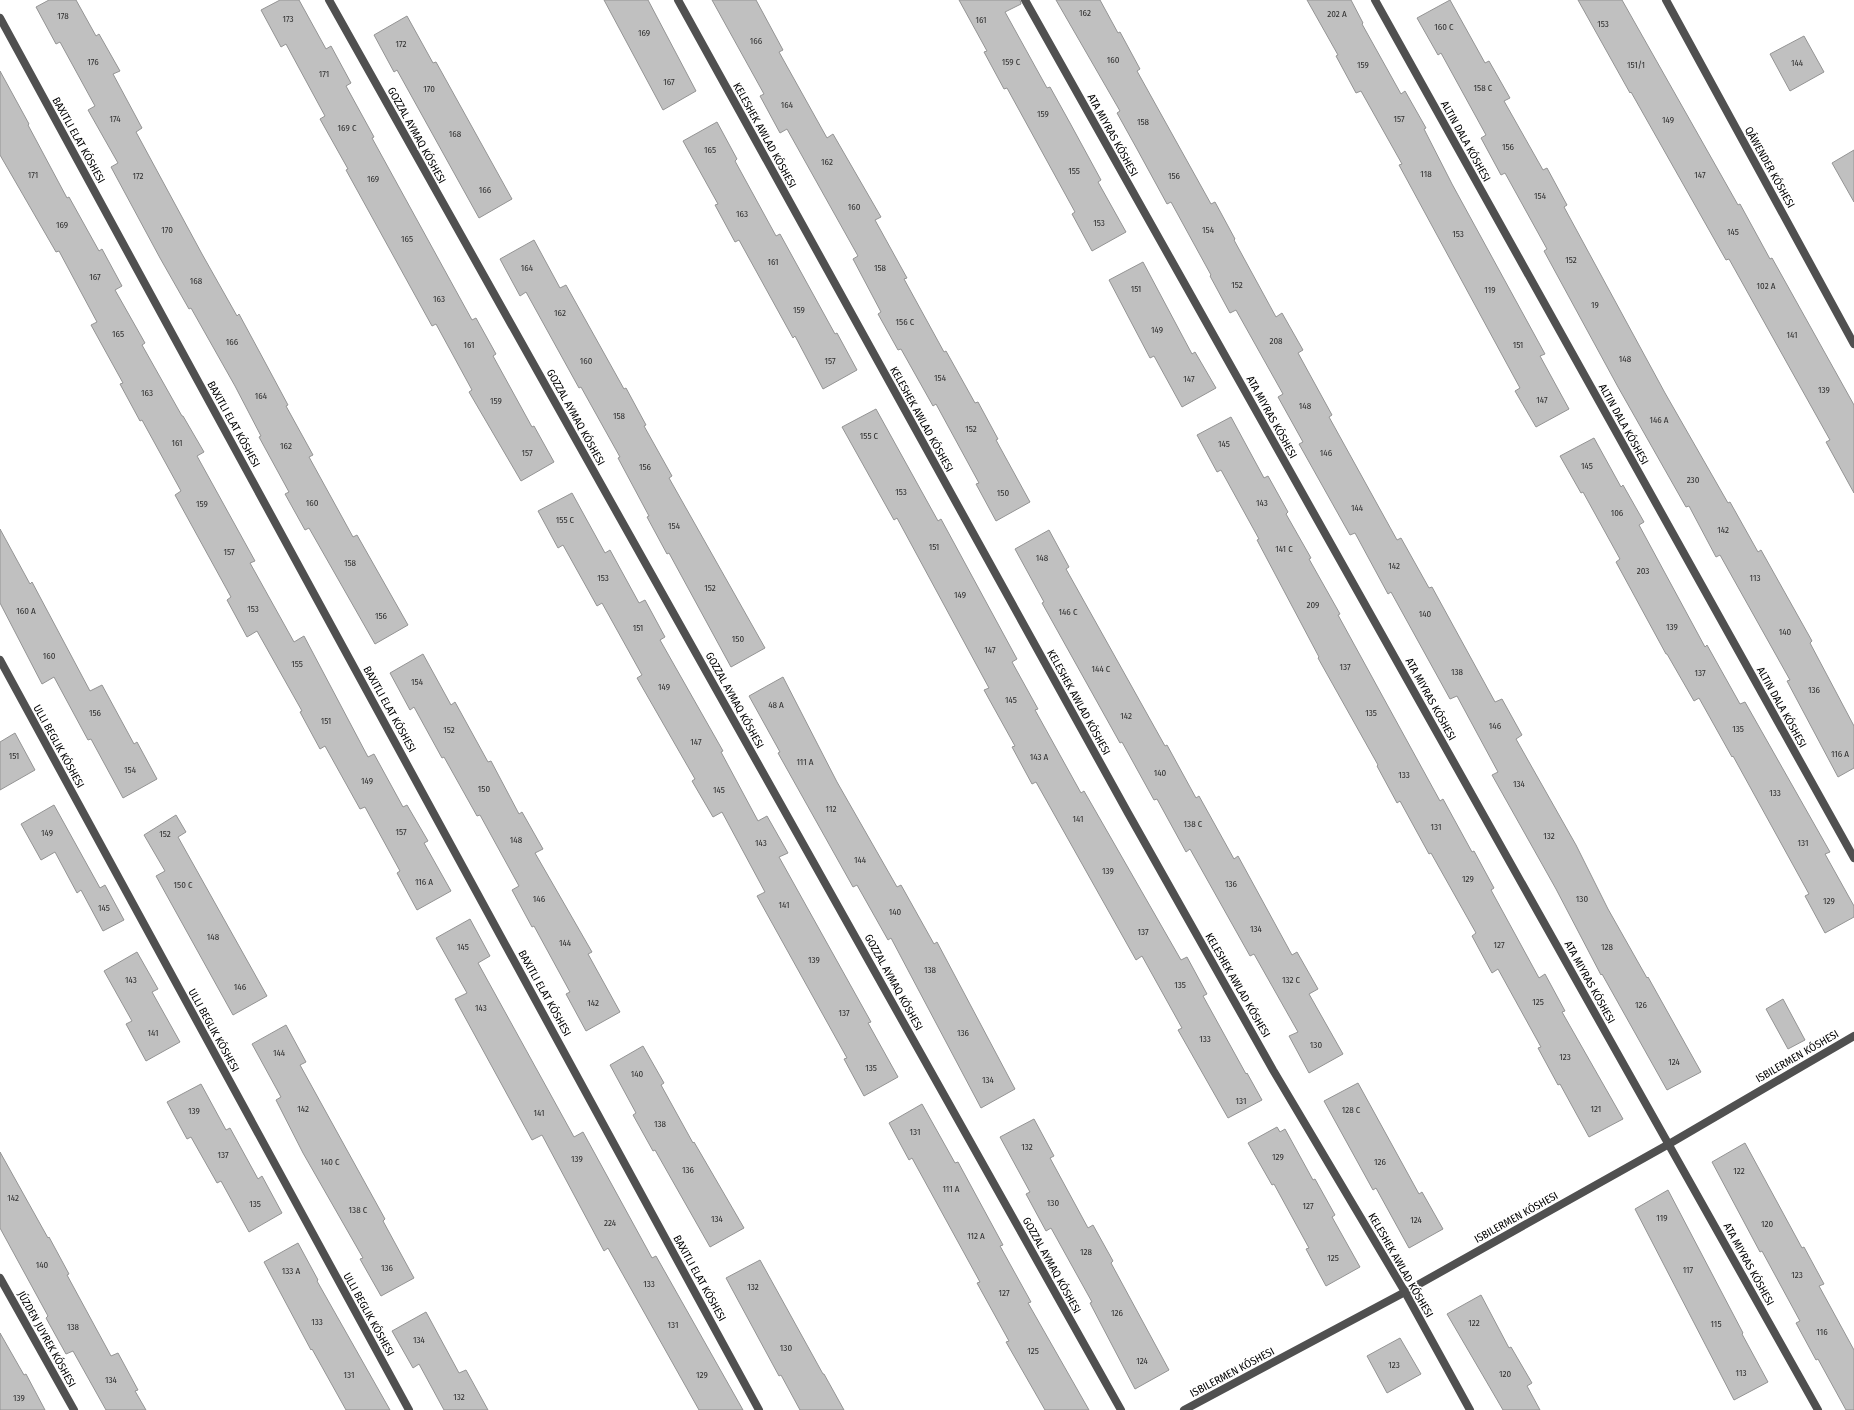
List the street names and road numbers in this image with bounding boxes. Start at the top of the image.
street label: KELESHEK AWLAD KÓSHESI [730,80,800,190]
street label: GOZZAL AYMAQ KÓSHESI [385,84,449,186]
street label: ATA MIYRAS KÓSHESI [1085,91,1141,179]
street label: BAXITLI ELAT KÓSHESI [49,94,109,186]
street label: ALTIN DALA KÓSHESI [1438,98,1494,184]
street label: QÁWENDER KÓSHESI [1742,124,1798,210]
street label: KELESHEK AWLAD KÓSHESI [887,364,957,474]
street label: GOZZAL AYMAQ KÓSHESI [544,366,608,468]
street label: ATA MIYRAS KÓSHESI [1244,373,1300,461]
street label: BAXITLI ELAT KÓSHESI [204,378,264,470]
street label: ALTIN DALA KÓSHESI [1596,381,1652,467]
street label: KELESHEK AWLAD KÓSHESI [1044,647,1114,757]
street label: GOZZAL AYMAQ KÓSHESI [703,649,767,751]
street label: ATA MIYRAS KÓSHESI [1403,655,1459,743]
street label: BAXITLI ELAT KÓSHESI [360,663,420,755]
street label: ALTIN DALA KÓSHESI [1754,664,1810,750]
street label: ULLI BEGLIK KÓSHESI [30,702,88,790]
street label: KELESHEK AWLAD KÓSHESI [1202,930,1274,1040]
street label: GOZZAL AYMAQ KÓSHESI [862,931,926,1033]
street label: ATA MIYRAS KÓSHESI [1562,938,1618,1026]
street label: BAXITLI ELAT KÓSHESI [515,947,575,1039]
street label: ULLI BEGLIK KÓSHESI [185,986,243,1074]
street label: ISBILERMEN KÓSHESI [1753,1027,1841,1085]
street label: ISBILERMEN KÓSHESI [1472,1188,1560,1246]
street label: KELESHEK AWLAD KÓSHESI [1365,1210,1437,1320]
street label: GOZZAL AYMAQ KÓSHESI [1020,1214,1084,1316]
street label: ATA MIYRAS KÓSHESI [1721,1220,1777,1308]
street label: BAXITLI ELAT KÓSHESI [670,1232,730,1324]
street label: ULLI BEGLIK KÓSHESI [340,1270,398,1358]
street label: JÚZDEN JUYREK KÓSHESI [15,1288,79,1390]
street label: ISBILERMEN KÓSHESI [1187,1344,1277,1400]

